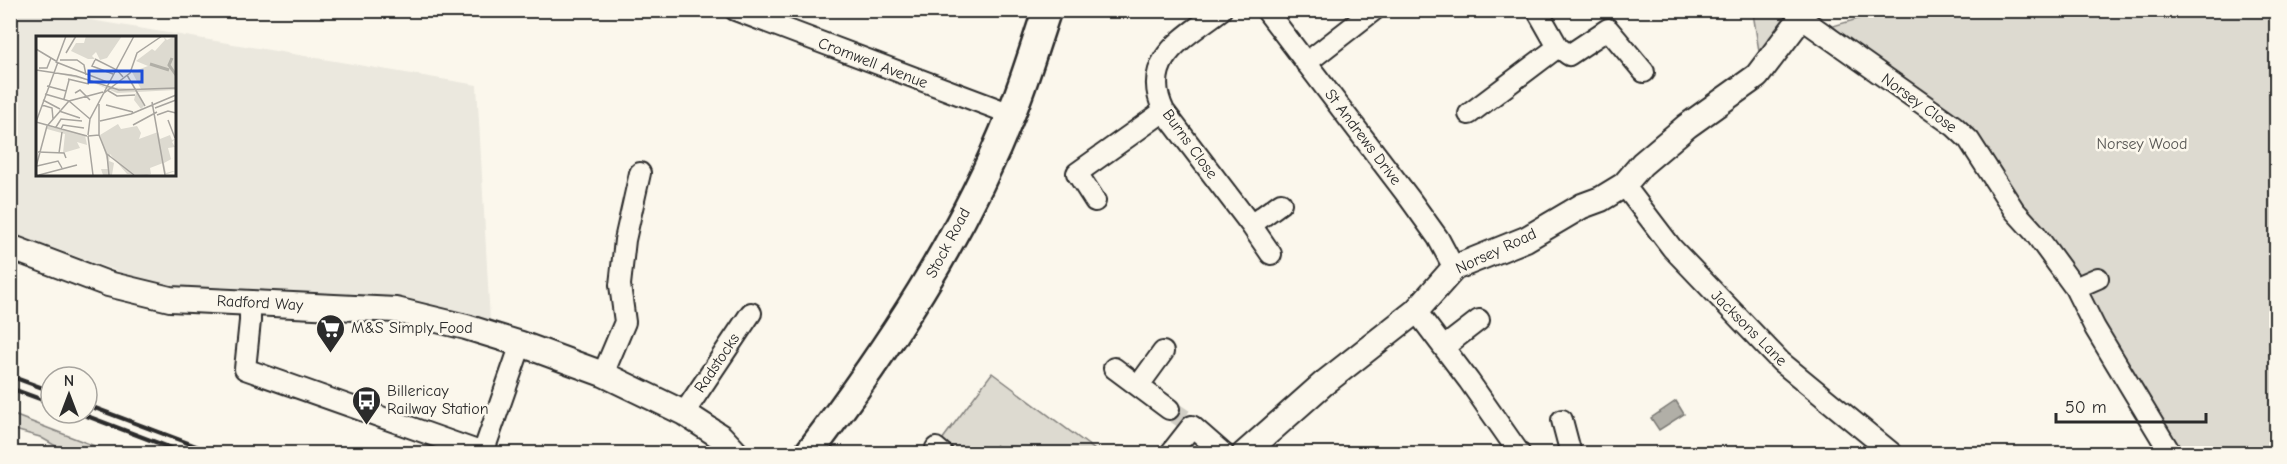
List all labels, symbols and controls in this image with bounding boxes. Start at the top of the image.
street label: Cromwell Avenue [816,34,930,92]
inset map [36,36,176,176]
street label: Norsey Close [1878,70,1960,136]
street label: St Andrews Drive [1321,85,1405,189]
street label: Burns Close [1159,106,1221,182]
park label: Norsey Wood [2096,135,2188,153]
street label: Stock Road [922,205,974,281]
street label: Norsey Road [1453,224,1539,278]
street label: Jacksons Lane [1707,286,1791,370]
street label: Radford Way [216,292,305,314]
supermarket icon: M&S Simply Food [314,312,346,354]
place label: M&S Simply Food [351,319,473,337]
street label: Radstocks [691,330,744,396]
north arrow [39,365,99,425]
text: N [64,372,74,390]
place label: Billericay Railway Station [387,382,489,418]
bus stop icon: Billericay Railway Station [350,384,382,426]
scale bar [2056,386,2206,424]
text: 50 m [2065,397,2107,418]

